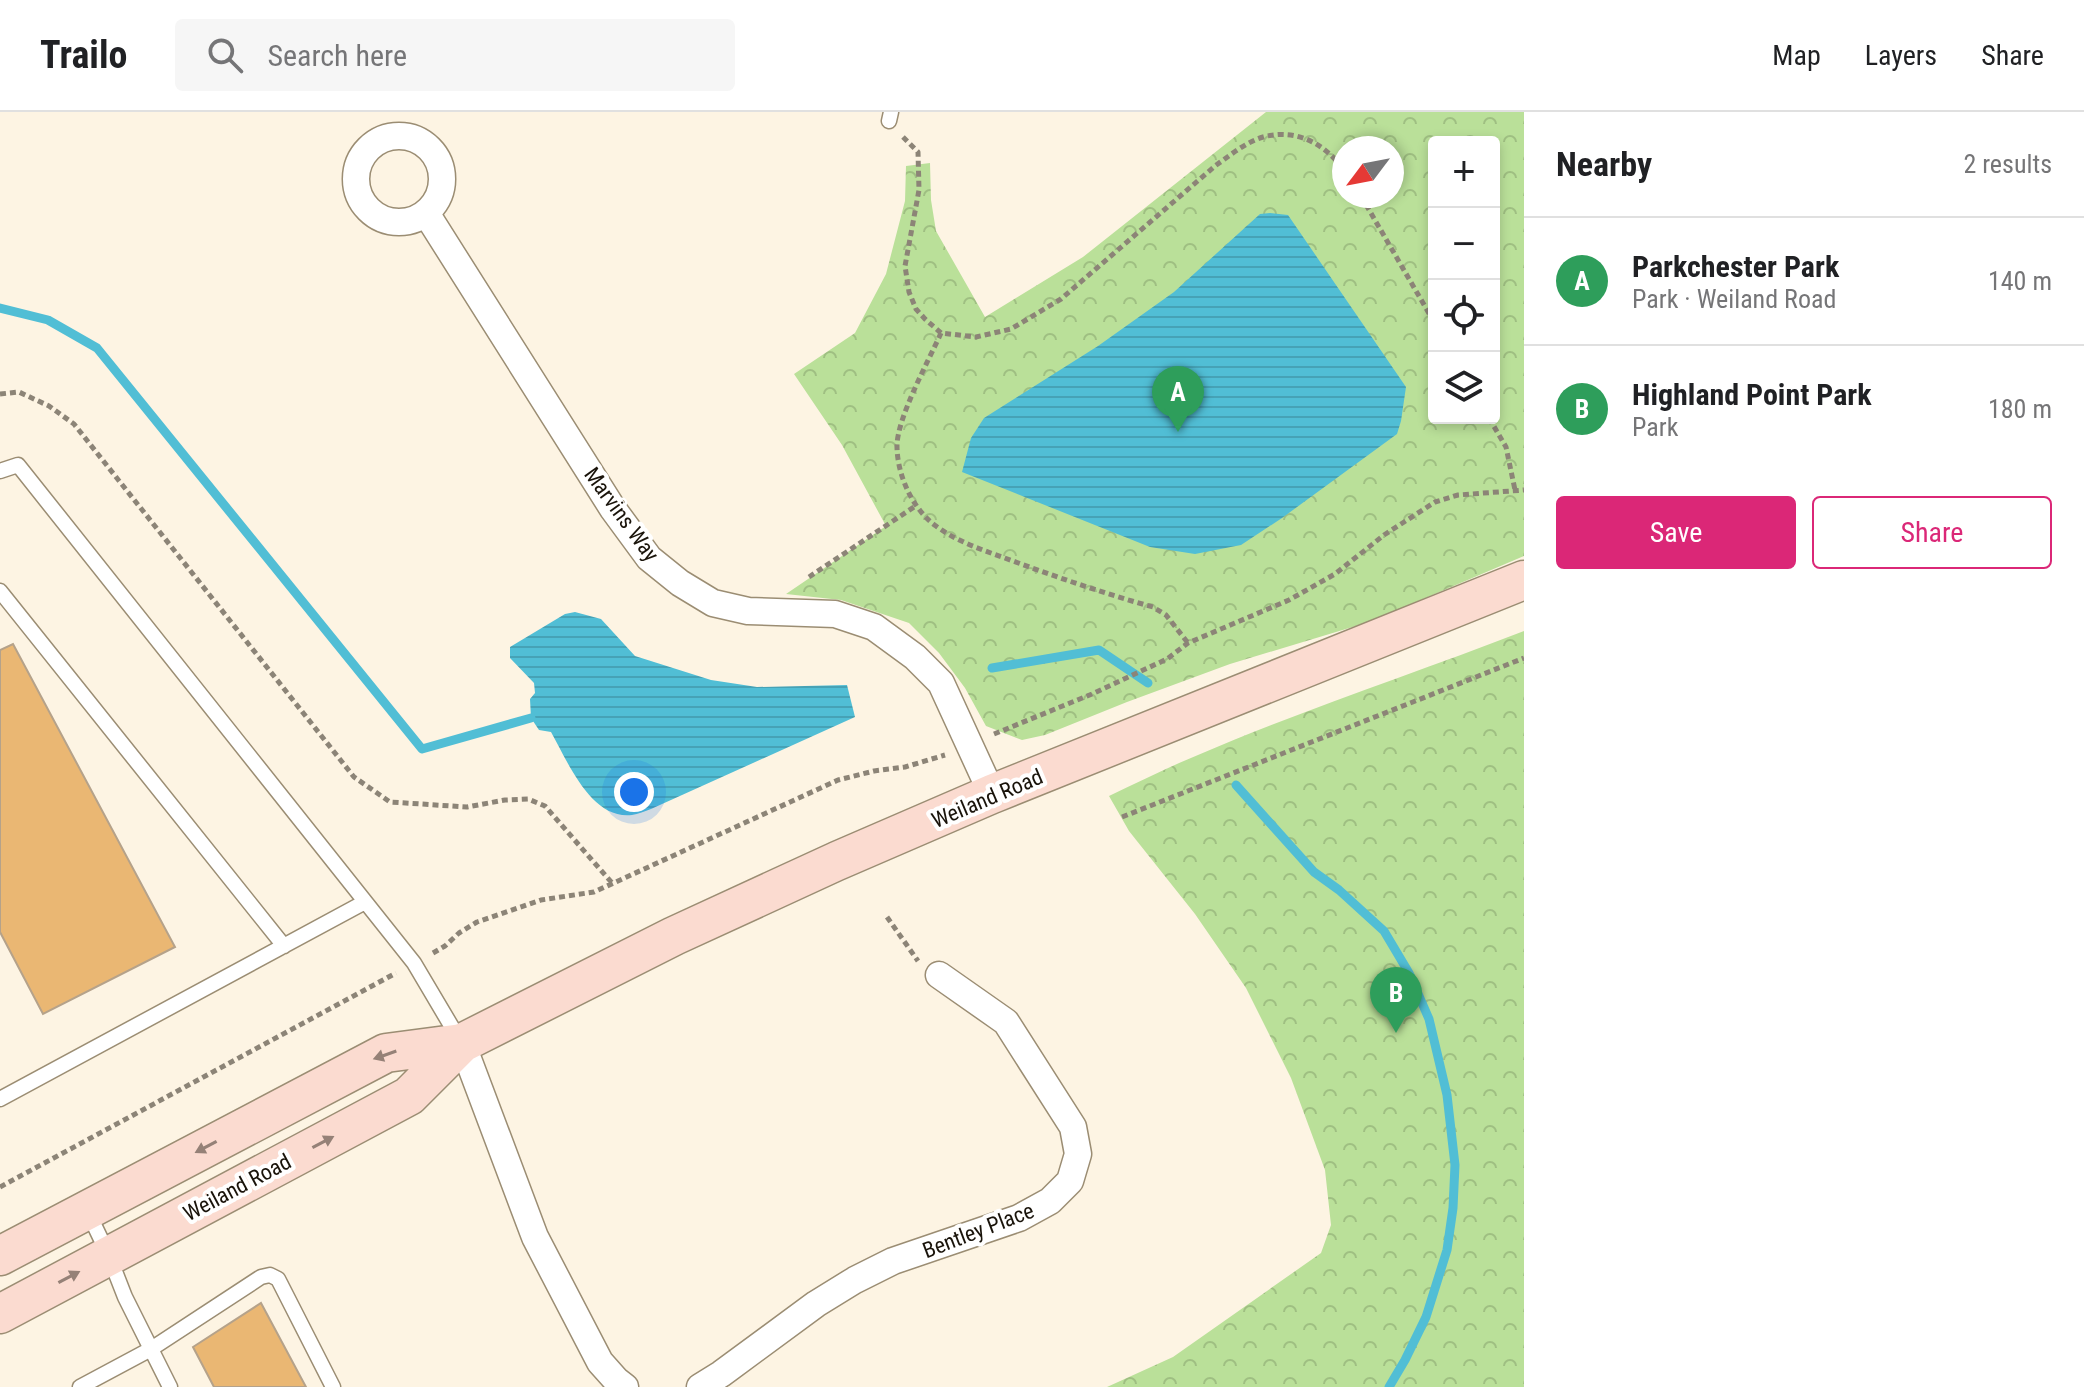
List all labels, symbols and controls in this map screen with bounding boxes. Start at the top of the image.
search box [175,19,735,91]
text: Trailo [40,33,127,77]
icon: search [203,33,247,77]
text: Search here [267,38,407,73]
text: Map [1772,39,1821,72]
text: Layers [1865,39,1937,72]
text: Share [1981,39,2044,72]
north arrow [1332,136,1404,208]
map controls [1428,136,1500,424]
button: + [1428,136,1500,208]
text: Nearby [1556,144,1652,184]
text: 2 results [1963,149,2052,179]
button: − [1428,208,1500,280]
text: Parkchester Park [1632,249,1839,284]
text: A [1574,266,1590,296]
text: 140 m [1988,266,2052,296]
button: locate [1428,280,1500,352]
text: Park · Weiland Road [1632,284,1836,314]
button: layers [1428,352,1500,424]
pin: A [1152,366,1204,432]
text: Highland Point Park [1632,377,1872,412]
text: B [1575,394,1589,424]
text: 180 m [1988,394,2052,424]
text: Park [1632,412,1678,442]
street label: Marvins Way [579,462,664,566]
button: Save [1556,496,1796,569]
button: Share [1812,496,2052,569]
street label: Weiland Road [928,764,1046,833]
your location [614,772,654,812]
pin: B [1370,967,1422,1033]
one-way arrow [373,1050,397,1062]
one-way arrow [311,1135,334,1148]
one-way arrow [194,1140,217,1153]
street label: Weiland Road [179,1149,295,1226]
street label: Bentley Place [919,1198,1037,1263]
one-way arrow [58,1271,80,1285]

